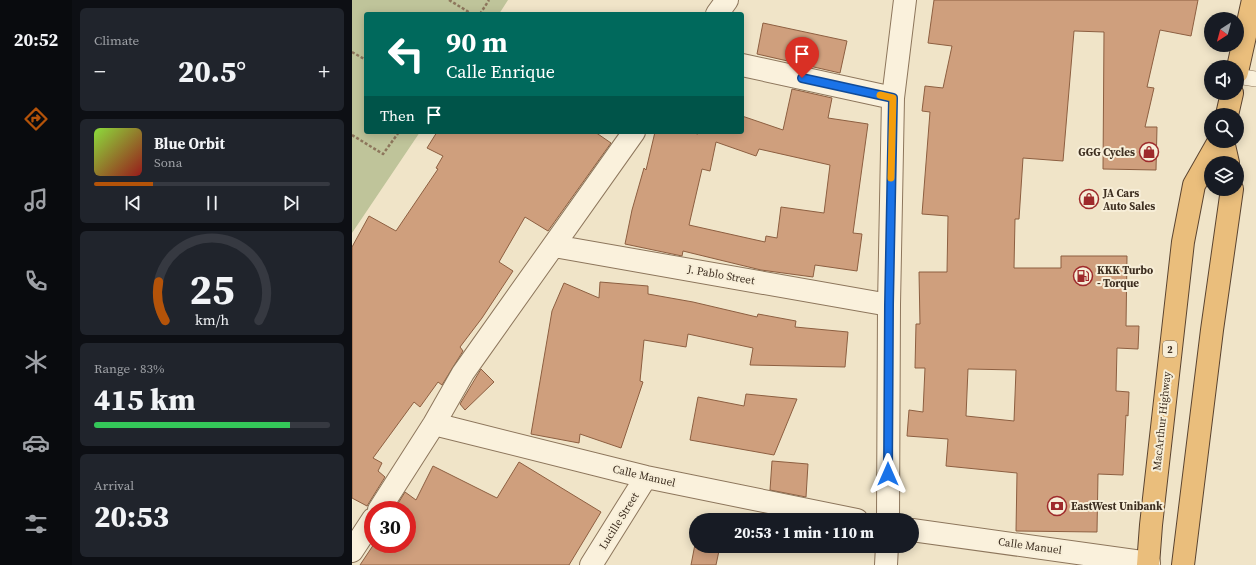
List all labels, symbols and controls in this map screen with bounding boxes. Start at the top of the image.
north arrow [1204,12,1244,52]
map controls [1204,12,1244,196]
text: 90 m [446,23,508,61]
text: 20:52 [14,27,58,52]
icon: left [380,28,432,80]
text: Climate [94,32,139,49]
pin [785,37,819,78]
icon: arrive [791,43,813,65]
text: 20.5° [178,51,246,92]
text: − [94,56,106,86]
text: + [318,56,330,86]
text: Calle Enrique [446,59,555,84]
button: sound [1204,60,1244,100]
icon: arrive [423,104,445,126]
icon: directions [22,105,50,133]
text: Then [380,105,415,126]
button: search [1204,108,1244,148]
text: Blue Orbit [154,133,225,154]
shop icon: GGG Cycles [1138,141,1160,163]
place label: GGG Cycles [1078,145,1135,160]
text: Sona [154,154,182,171]
button: layers [1204,156,1244,196]
icon: music [22,186,50,214]
place label: JA Cars Auto Sales [1102,186,1155,214]
shop icon: JA Cars Auto Sales [1078,188,1100,210]
icon: previous [122,192,144,214]
icon: pause [201,192,223,214]
icon: next [280,192,302,214]
text: 25 [189,260,235,317]
street label: J. Pablo Street [685,262,756,288]
place label: KKK Turbo - Torque [1097,263,1153,291]
fuel station icon: KKK Turbo - Torque [1072,265,1094,287]
icon: phone [22,267,50,295]
text: km/h [195,309,229,329]
road number: 2 [1163,341,1177,357]
icon: climate [22,348,50,376]
text: Range · 83% [94,360,165,377]
street label: MacArthur Highway [1149,370,1175,471]
text: 415 km [94,379,195,420]
icon: car [22,429,50,457]
position arrow [867,453,909,495]
street label: Calle Manuel [611,461,677,491]
text: Arrival [94,477,134,494]
street label: Lucille Street [596,489,643,552]
bank icon: EastWest Unibank [1046,495,1068,517]
text: 20:53 [94,496,169,537]
place label: EastWest Unibank [1071,499,1163,514]
speed limit sign: 30 [364,501,416,553]
icon: filters [22,510,50,538]
text: 20:53 · 1 min · 110 m [734,522,874,543]
street label: Calle Manuel [997,534,1063,558]

